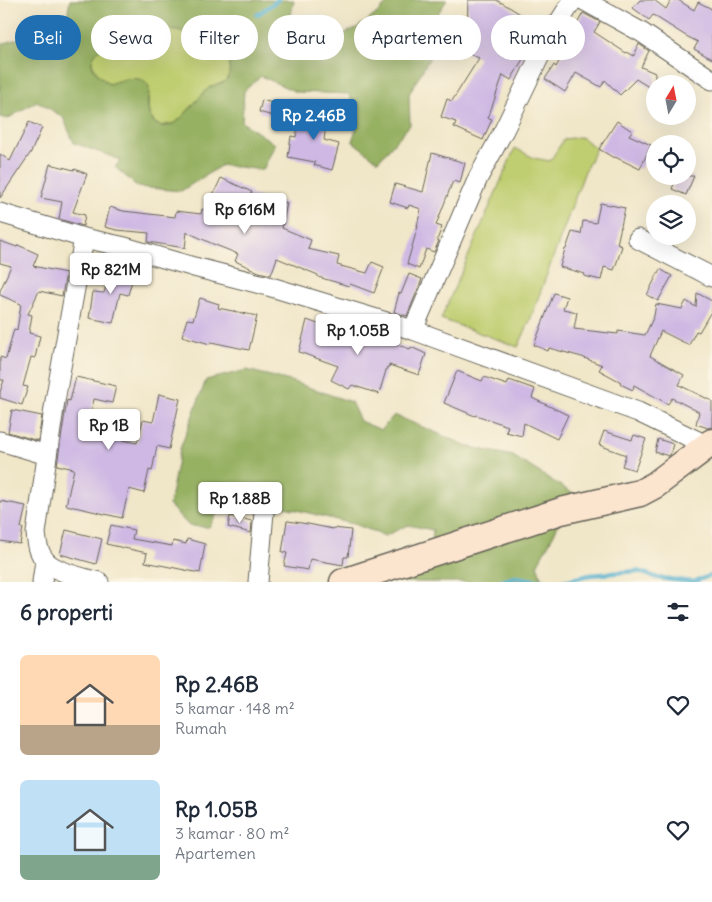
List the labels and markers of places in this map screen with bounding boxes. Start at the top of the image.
pin: Rp 2.46B [262,98,366,141]
pin: Rp 616M [199,192,291,235]
pin: Rp 821M [65,252,157,295]
pin: Rp 1.05B [306,314,410,356]
pin: Rp 1B [74,408,144,451]
pin: Rp 1.88B [188,482,292,524]

